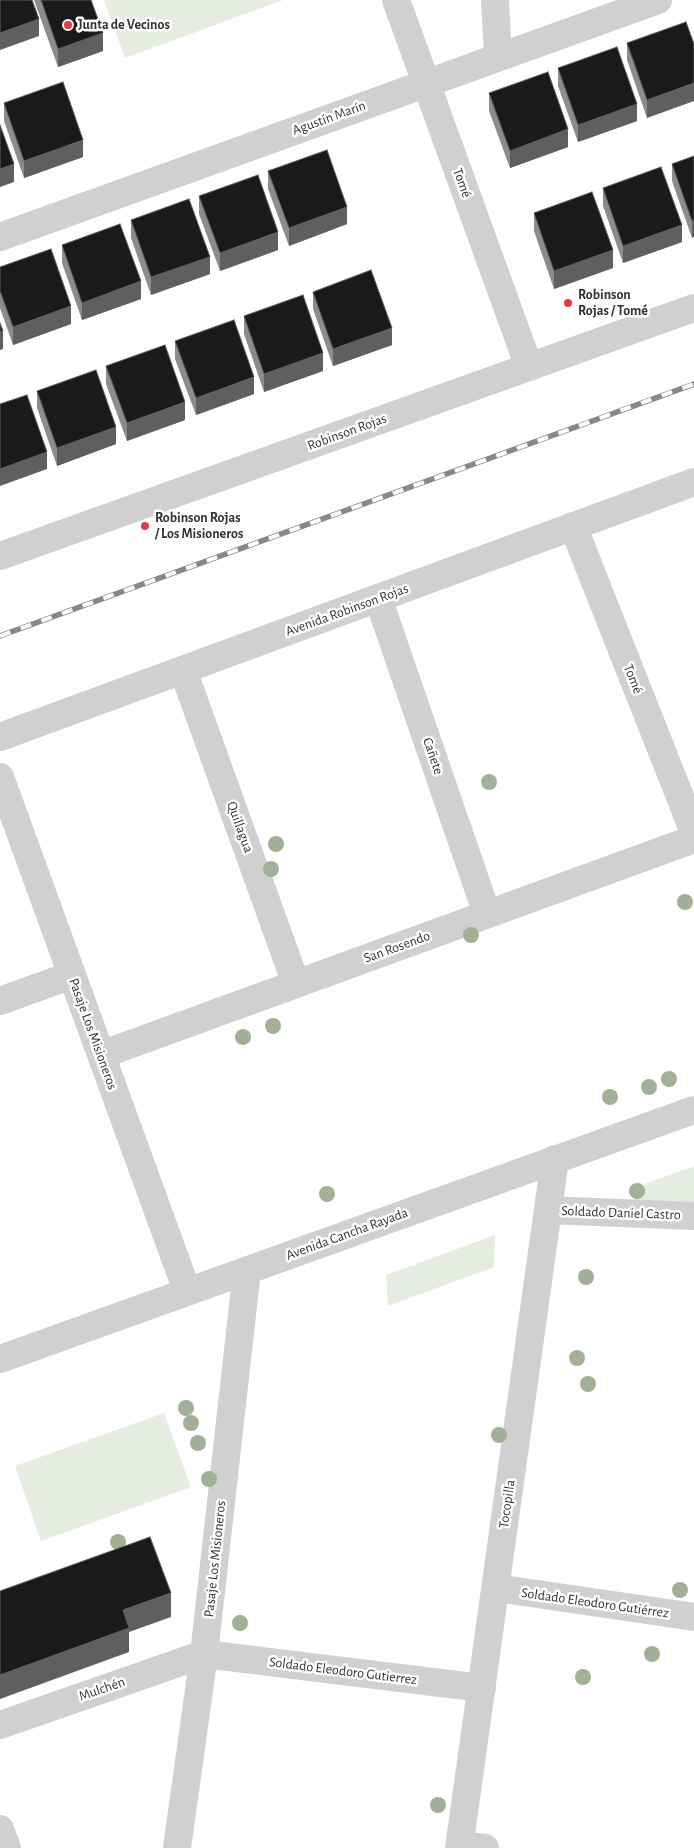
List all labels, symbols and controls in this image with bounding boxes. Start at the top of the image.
place label: Junta de Vecinos [78,17,170,33]
marker: Junta de Vecinos [62,19,74,31]
street label: Agustín Marín [290,97,368,139]
street label: Tomé [449,166,475,200]
place label: Robinson Rojas / Tomé [578,287,648,320]
marker: Robinson Rojas / Tomé [562,297,574,309]
street label: Robinson Rojas [305,410,389,454]
place label: Robinson Rojas / Los Misioneros [155,510,243,542]
marker: Robinson Rojas / Los Misioneros [139,520,151,532]
street label: Avenida Robinson Rojas [283,580,411,640]
street label: Tomé [620,662,646,696]
street label: Cañete [419,735,447,777]
street label: Quillagua [223,799,257,855]
street label: San Rosendo [362,927,432,967]
street label: Pasaje Los Misioneros [65,976,121,1092]
street label: Soldado Daniel Castro [561,1203,681,1223]
street label: Avenida Cancha Rayada [284,1204,410,1264]
street label: Tocopilla [495,1479,519,1529]
street label: Pasaje Los Misioneros [201,1500,229,1618]
street label: Soldado Eleodoro Gutiérrez [520,1584,670,1622]
street label: Soldado Eleodoro Gutierrez [268,1654,418,1688]
street label: Mulchén [77,1673,127,1705]

